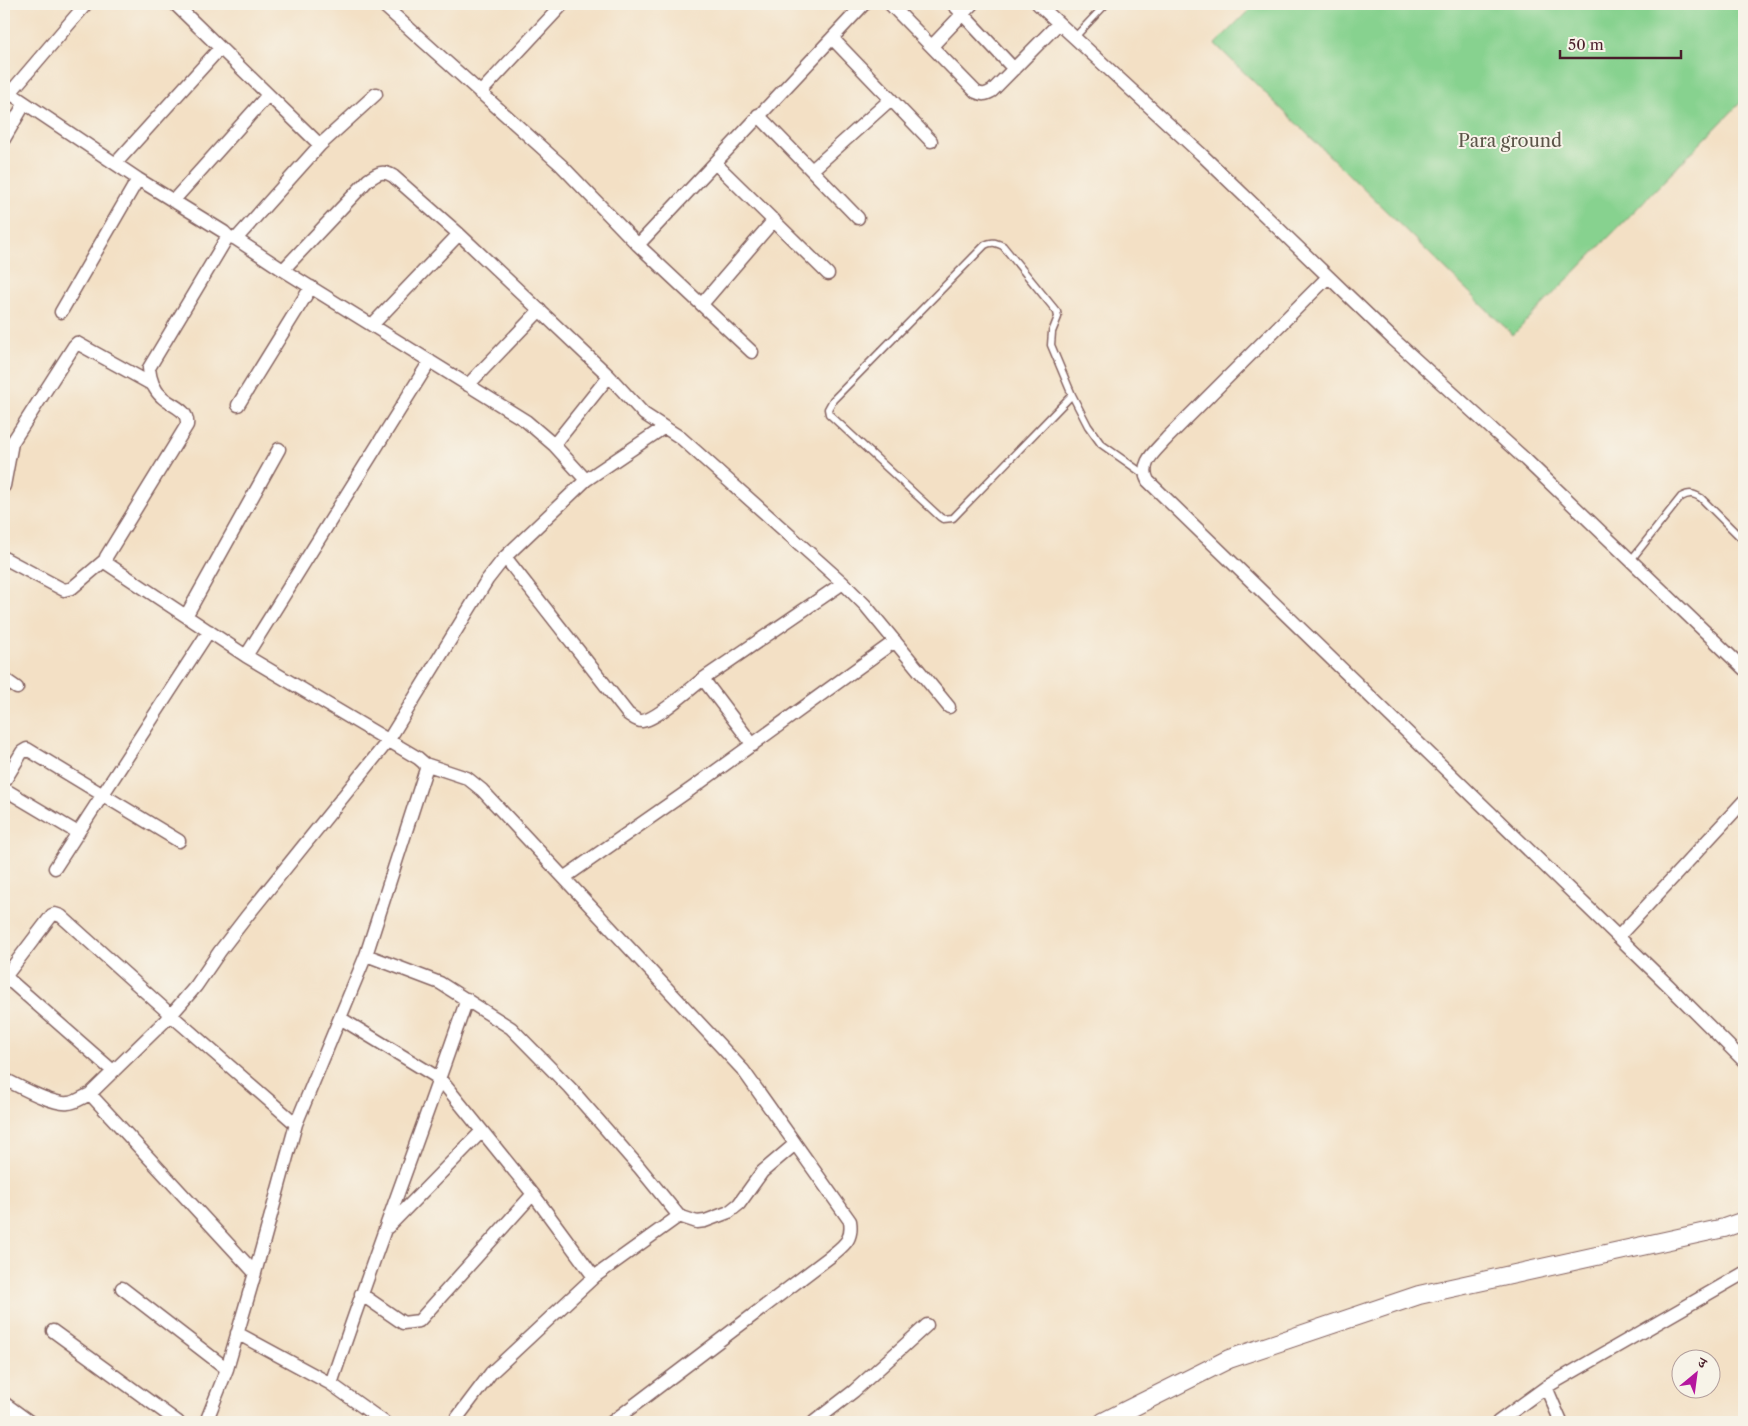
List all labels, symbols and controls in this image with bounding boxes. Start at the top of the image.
scale bar [1560,28,1682,60]
text: 50 m [1568,35,1604,54]
park label: Para ground [1458,130,1562,152]
north arrow [1670,1348,1720,1398]
text: उ [1694,1353,1711,1373]

